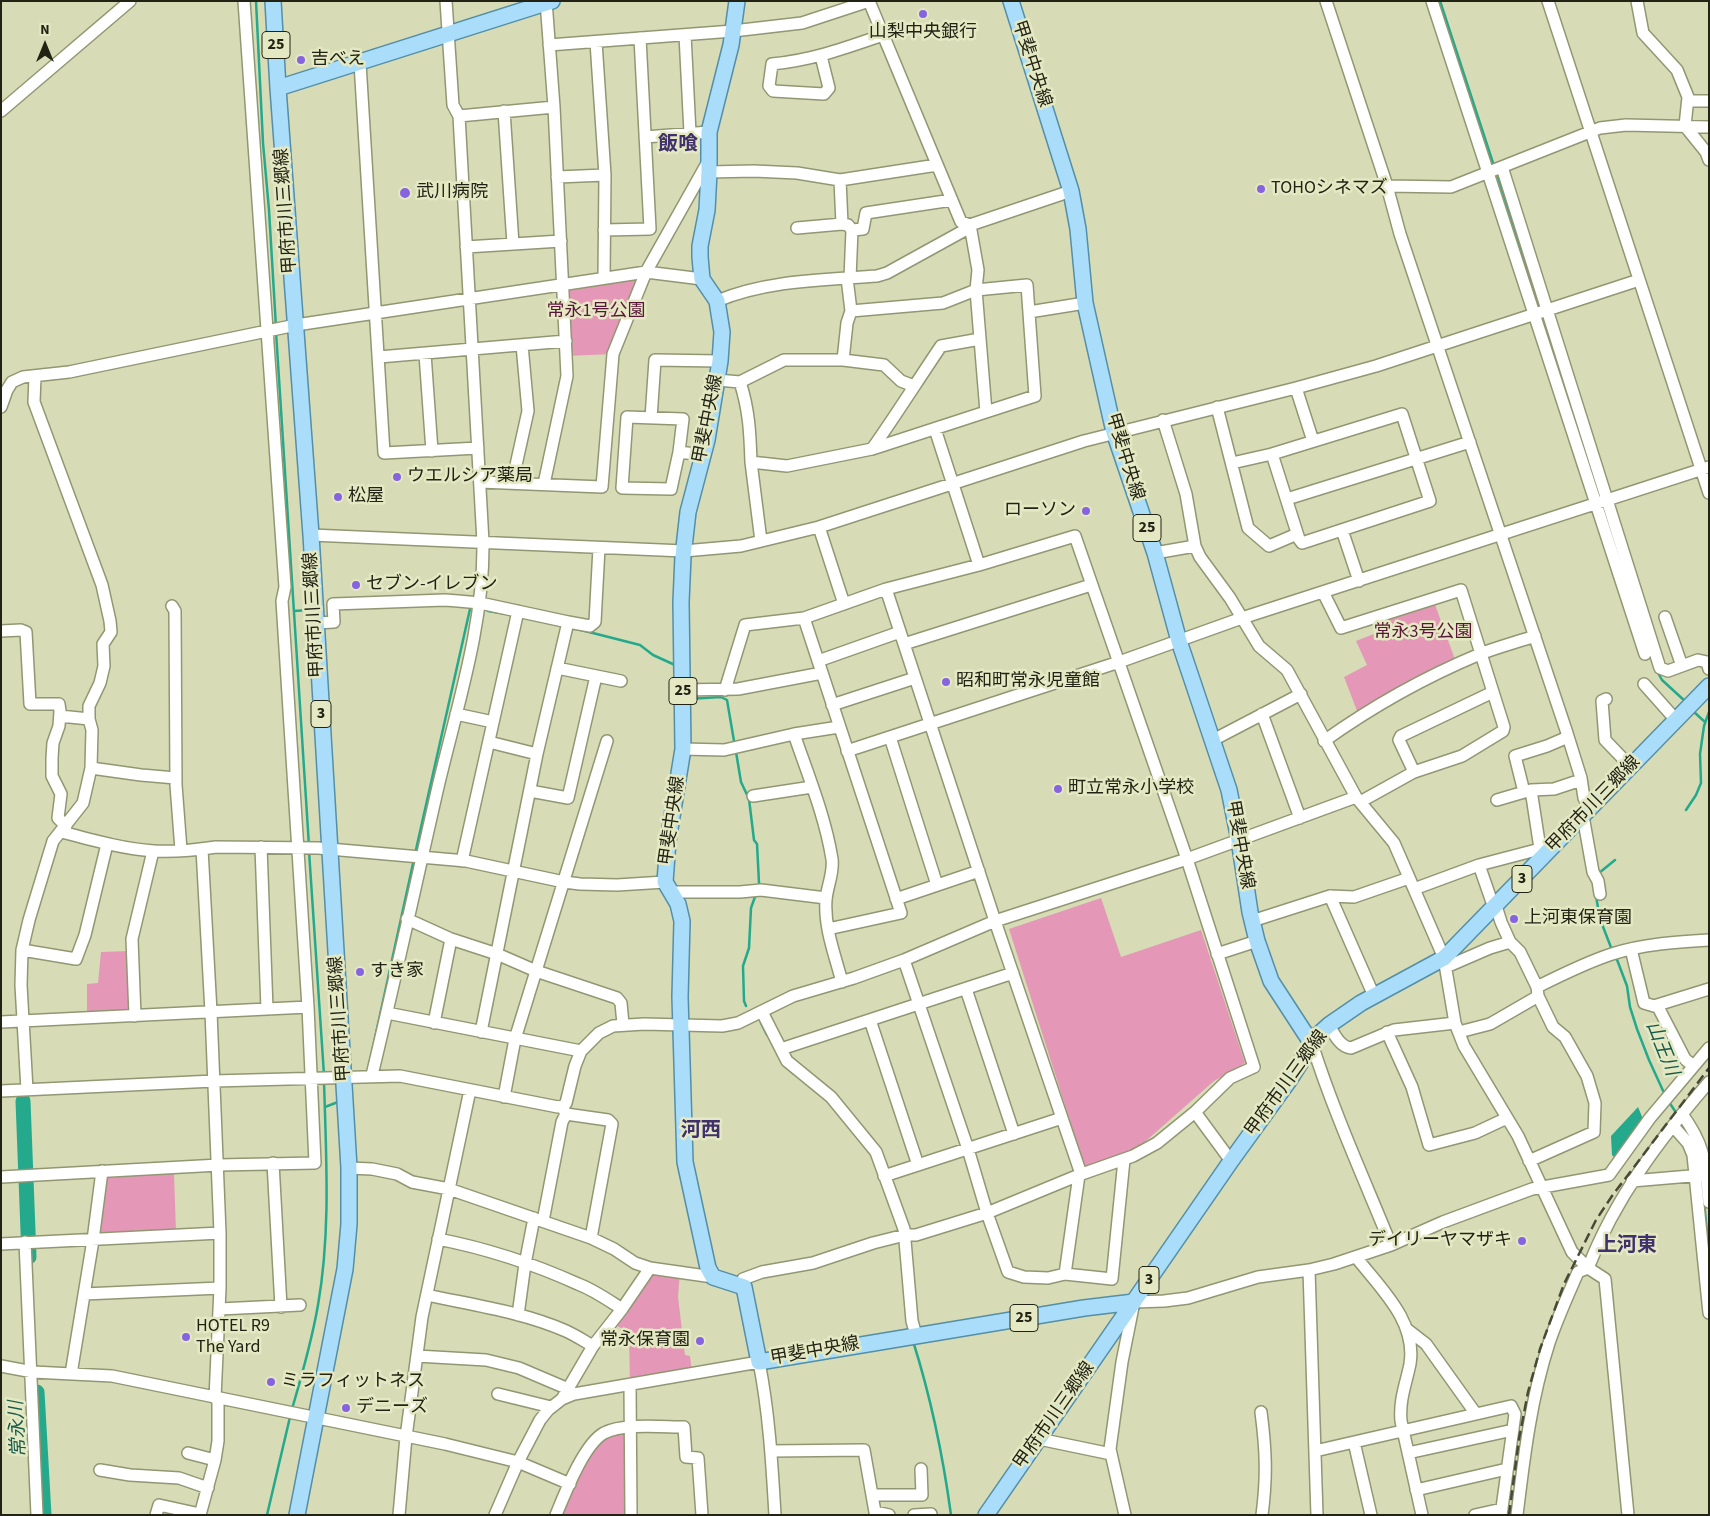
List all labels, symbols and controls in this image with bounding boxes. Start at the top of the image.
marker: 山梨中央銀行 [917,8,929,20]
street label: 甲斐中央線 [1007,18,1055,110]
north arrow [20,20,70,70]
text: N [40,20,50,40]
place label: 山梨中央銀行 [869,22,977,44]
road number: 25 [262,32,290,58]
place label: 吉べえ [311,49,365,71]
marker: 吉べえ [295,54,307,66]
district label: 飯喰 [658,134,698,158]
street label: 甲府市川三郷線 [272,147,302,275]
place label: TOHOシネマズ [1271,178,1388,200]
place label: 武川病院 [416,182,488,204]
marker: TOHOシネマズ [1255,183,1267,195]
marker: 武川病院 [398,186,412,200]
park label: 常永1号公園 [547,301,645,323]
street label: 甲斐中央線 [690,373,728,465]
street label: 甲斐中央線 [1101,411,1147,503]
place label: ウエルシア薬局 [407,466,533,488]
marker: ウエルシア薬局 [391,471,403,483]
place label: 松屋 [348,486,384,508]
marker: 松屋 [332,491,344,503]
place label: ローソン [1004,500,1076,522]
marker: ローソン [1080,505,1092,517]
road number: 25 [1133,514,1161,542]
street label: 甲府市川三郷線 [301,552,329,678]
place label: セブン-イレブン [366,574,498,596]
marker: セブン-イレブン [350,579,362,591]
park label: 常永3号公園 [1374,622,1472,644]
place label: 昭和町常永児童館 [956,671,1100,693]
marker: 昭和町常永児童館 [940,676,952,688]
road number: 25 [669,678,697,704]
road number: 3 [311,701,331,728]
street label: 甲府市川三郷線 [1542,752,1646,858]
street label: 甲斐中央線 [656,775,690,867]
place label: 町立常永小学校 [1068,778,1194,800]
marker: 町立常永小学校 [1052,783,1064,795]
street label: 甲斐中央線 [1221,799,1257,891]
road number: 3 [1512,866,1532,892]
place label: 上河東保育園 [1524,908,1632,930]
marker: 上河東保育園 [1508,913,1520,925]
street label: 甲府市川三郷線 [326,955,356,1083]
place label: すき家 [370,961,424,983]
marker: すき家 [354,966,366,978]
water label: 山王川 [1640,1018,1682,1080]
street label: 甲府市川三郷線 [1241,1027,1333,1141]
district label: 河西 [681,1120,721,1144]
place label: デイリーヤマザキ [1368,1230,1512,1252]
marker: デイリーヤマザキ [1516,1235,1528,1247]
district label: 上河東 [1597,1235,1657,1259]
road number: 3 [1139,1266,1159,1294]
road number: 25 [1010,1305,1038,1332]
place label: HOTEL R9 The Yard [196,1316,270,1358]
place label: 常永保育園 [600,1330,690,1352]
marker: HOTEL R9 The Yard [180,1331,192,1343]
street label: 甲斐中央線 [769,1334,861,1370]
marker: 常永保育園 [694,1335,706,1347]
street label: 甲府市川三郷線 [1010,1358,1100,1474]
place label: ミラフィットネス [281,1371,425,1393]
marker: ミラフィットネス [265,1376,277,1388]
place label: デニーズ [356,1397,428,1419]
water label: 常永川 [6,1400,32,1458]
marker: デニーズ [340,1402,352,1414]

